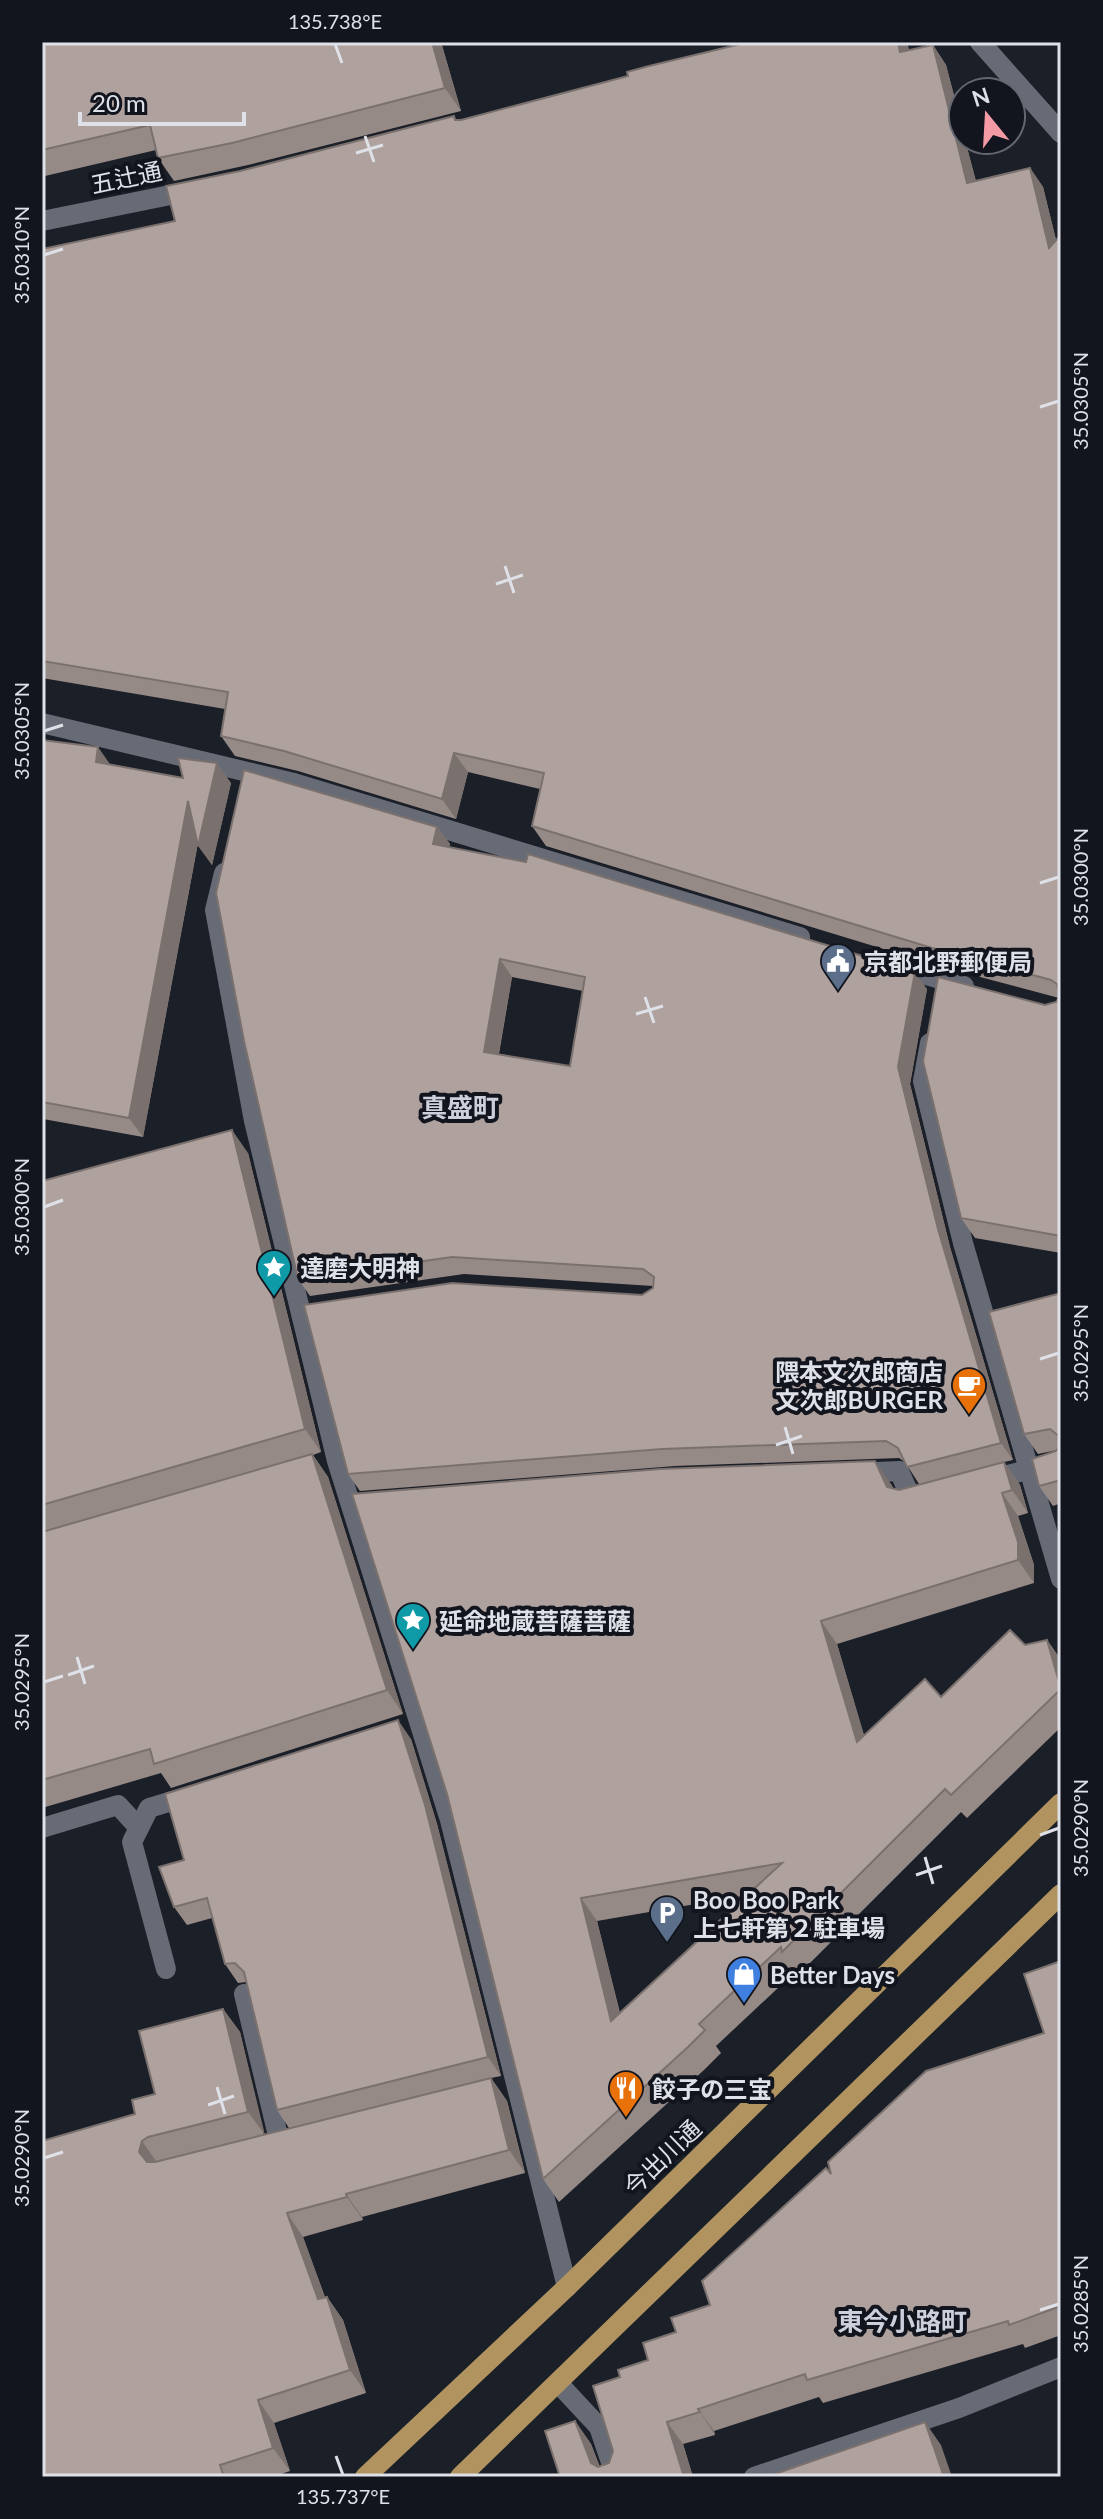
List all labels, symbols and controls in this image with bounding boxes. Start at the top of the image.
text: 135.738°E [288,9,382,33]
scale bar [80,76,244,126]
north arrow [947,76,1027,156]
text: N [968,81,993,112]
text: 20 m [92,88,146,117]
street label: 五辻通 [88,155,164,199]
text: 35.0310°N [9,206,33,304]
text: 35.0305°N [1068,352,1092,450]
text: 35.0305°N [9,682,33,780]
text: 35.0300°N [1068,828,1092,926]
public building icon: 京都北野郵便局 [819,942,857,992]
place label: 京都北野郵便局 [864,947,1032,976]
district label: 真盛町 [421,1091,499,1123]
text: 35.0300°N [9,1158,33,1256]
place icon: 達磨大明神 [255,1248,293,1298]
place label: 達磨大明神 [300,1253,420,1282]
text: 35.0295°N [1068,1304,1092,1402]
place label: 隈本文次郎商店 文次郎BURGER [775,1357,944,1414]
cafe icon: 隈本文次郎商店 文次郎BURGER [950,1366,988,1416]
place icon: 延命地蔵菩薩菩薩 [394,1601,432,1651]
place label: 延命地蔵菩薩菩薩 [439,1606,631,1635]
text: 35.0295°N [9,1633,33,1731]
text: 35.0290°N [1068,1779,1092,1877]
place label: Boo Boo Park 上七軒第２駐車場 [693,1885,885,1942]
parking icon: Boo Boo Park 上七軒第２駐車場 [648,1894,686,1944]
shop icon: Better Days [725,1955,763,2005]
place label: Better Days [770,1960,895,1989]
restaurant icon: 餃子の三宝 [607,2069,645,2119]
place label: 餃子の三宝 [652,2074,772,2103]
text: 35.0290°N [9,2109,33,2207]
street label: 今出川通 [617,2113,707,2201]
text: 35.0285°N [1068,2255,1092,2353]
district label: 東今小路町 [837,2305,967,2337]
text: 135.737°E [296,2484,390,2508]

